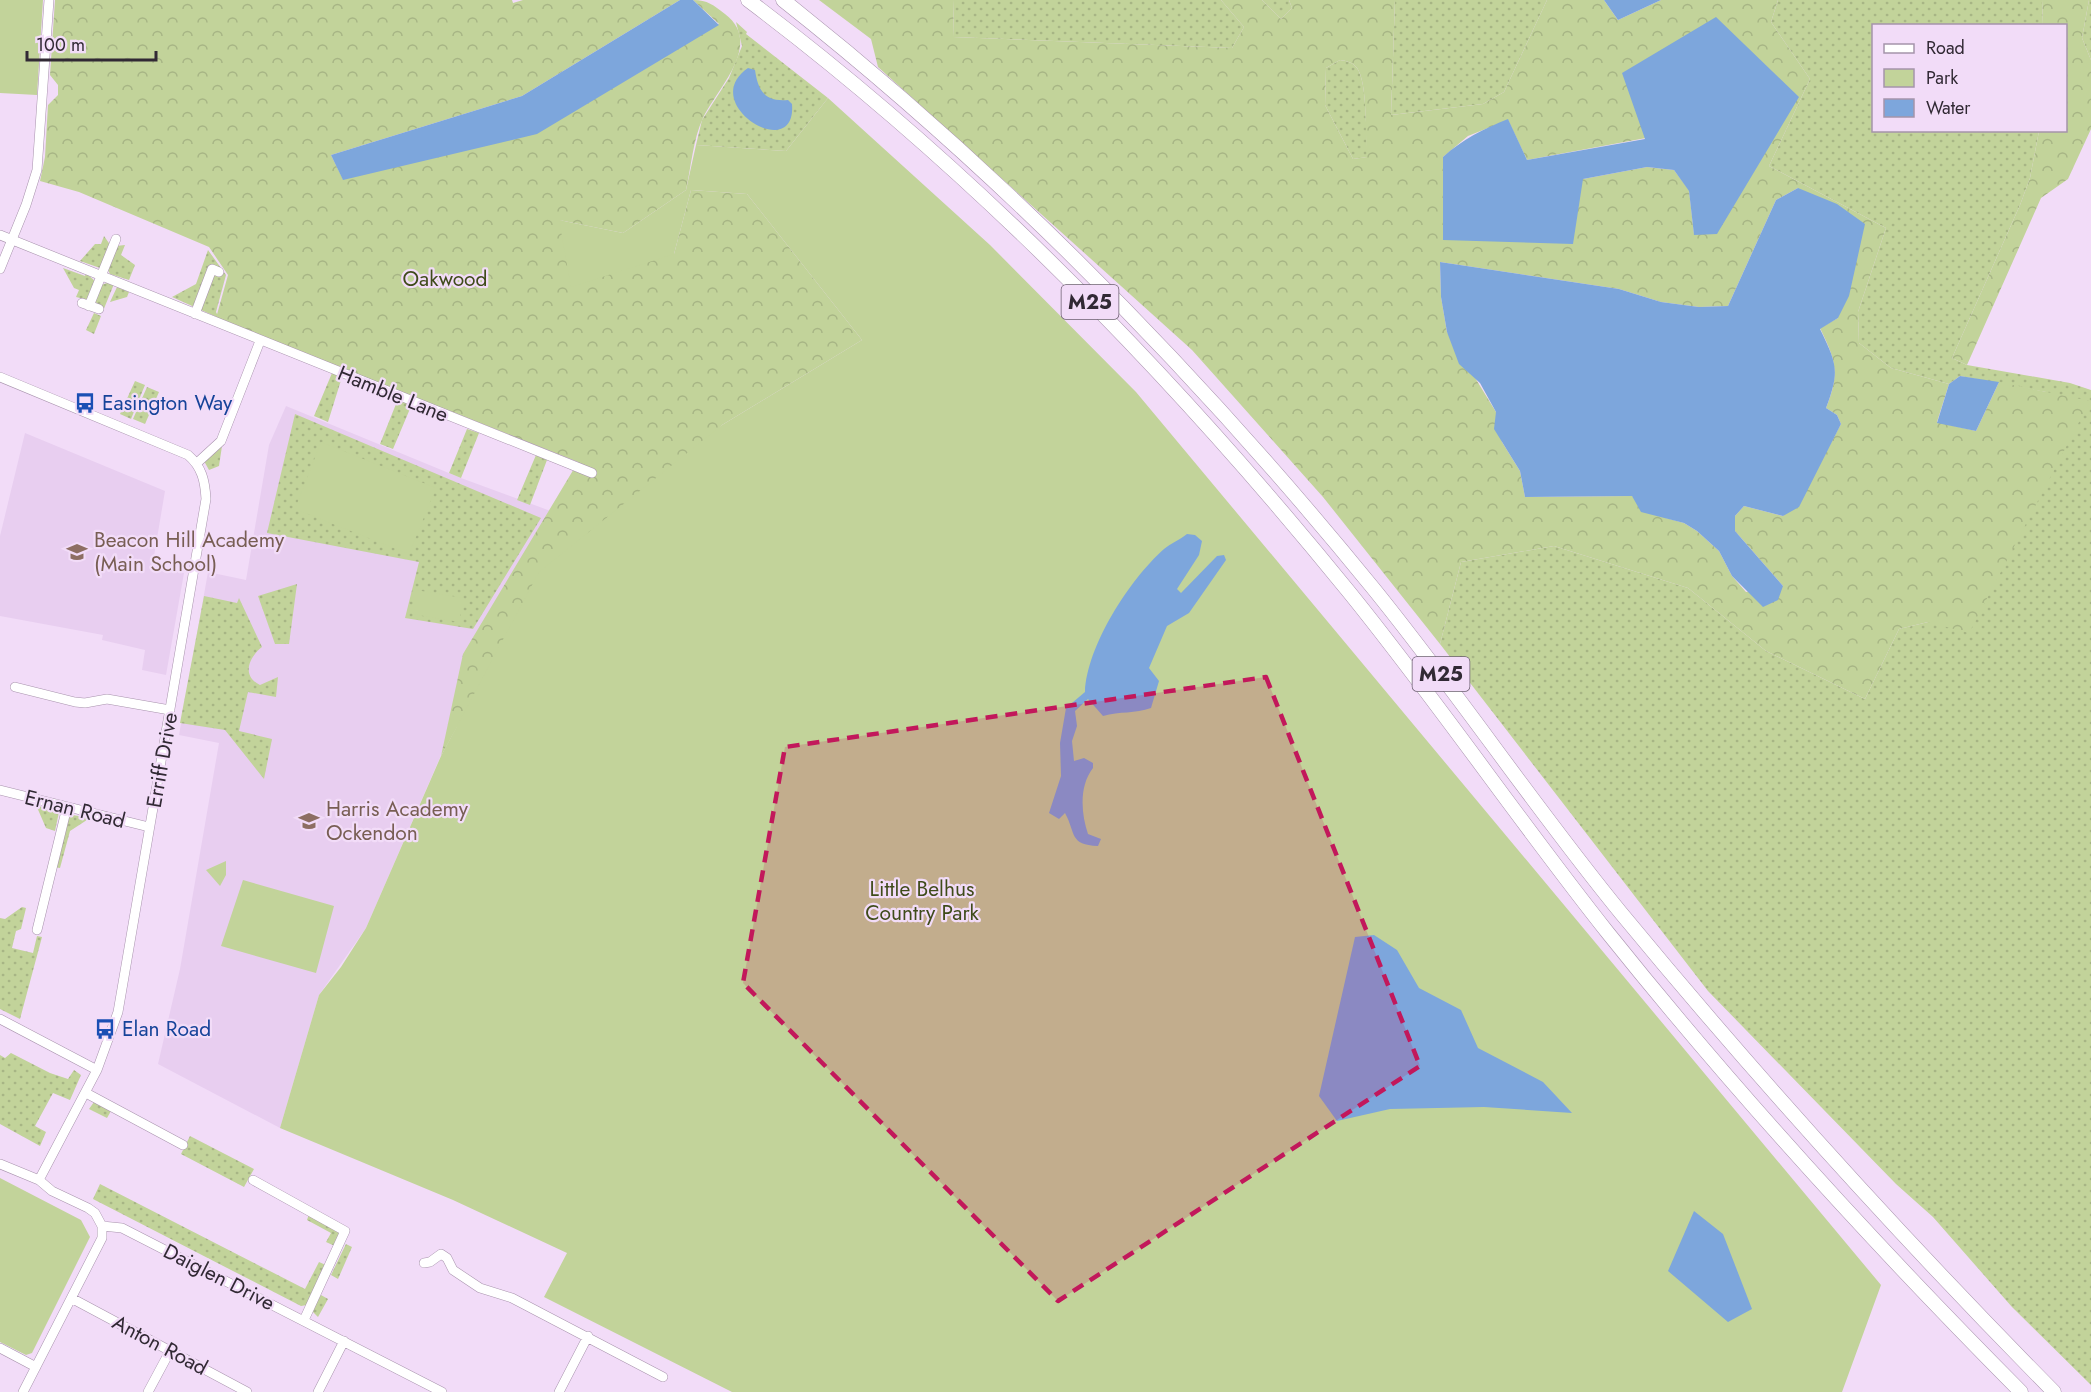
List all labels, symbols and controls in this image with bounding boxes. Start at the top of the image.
scale bar [27,24,156,62]
legend [1872,24,2067,132]
text: 100 m [36,32,85,58]
text: Road [1926,35,1965,61]
text: Park [1926,65,1958,91]
text: Water [1926,95,1971,121]
park label: Oakwood [402,264,488,294]
road number: M25 [1062,285,1118,319]
street label: Hamble Lane [333,358,453,430]
place label: Easington Way [102,388,233,418]
bus stop icon: Easington Way [73,391,97,415]
place label: Beacon Hill Academy (Main School) [94,525,285,579]
school or university icon: Beacon Hill Academy (Main School) [65,540,89,564]
road number: M25 [1412,657,1470,691]
street label: Erriff Drive [139,710,185,810]
street label: Ernan Road [22,782,128,836]
place label: Harris Academy Ockendon [326,794,469,848]
school or university icon: Harris Academy Ockendon [297,809,321,833]
park label: Little Belhus Country Park [865,874,980,928]
place label: Elan Road [122,1014,211,1044]
bus stop icon: Elan Road [93,1017,117,1041]
street label: Daiglen Drive [158,1236,280,1318]
street label: Anton Road [107,1307,213,1383]

